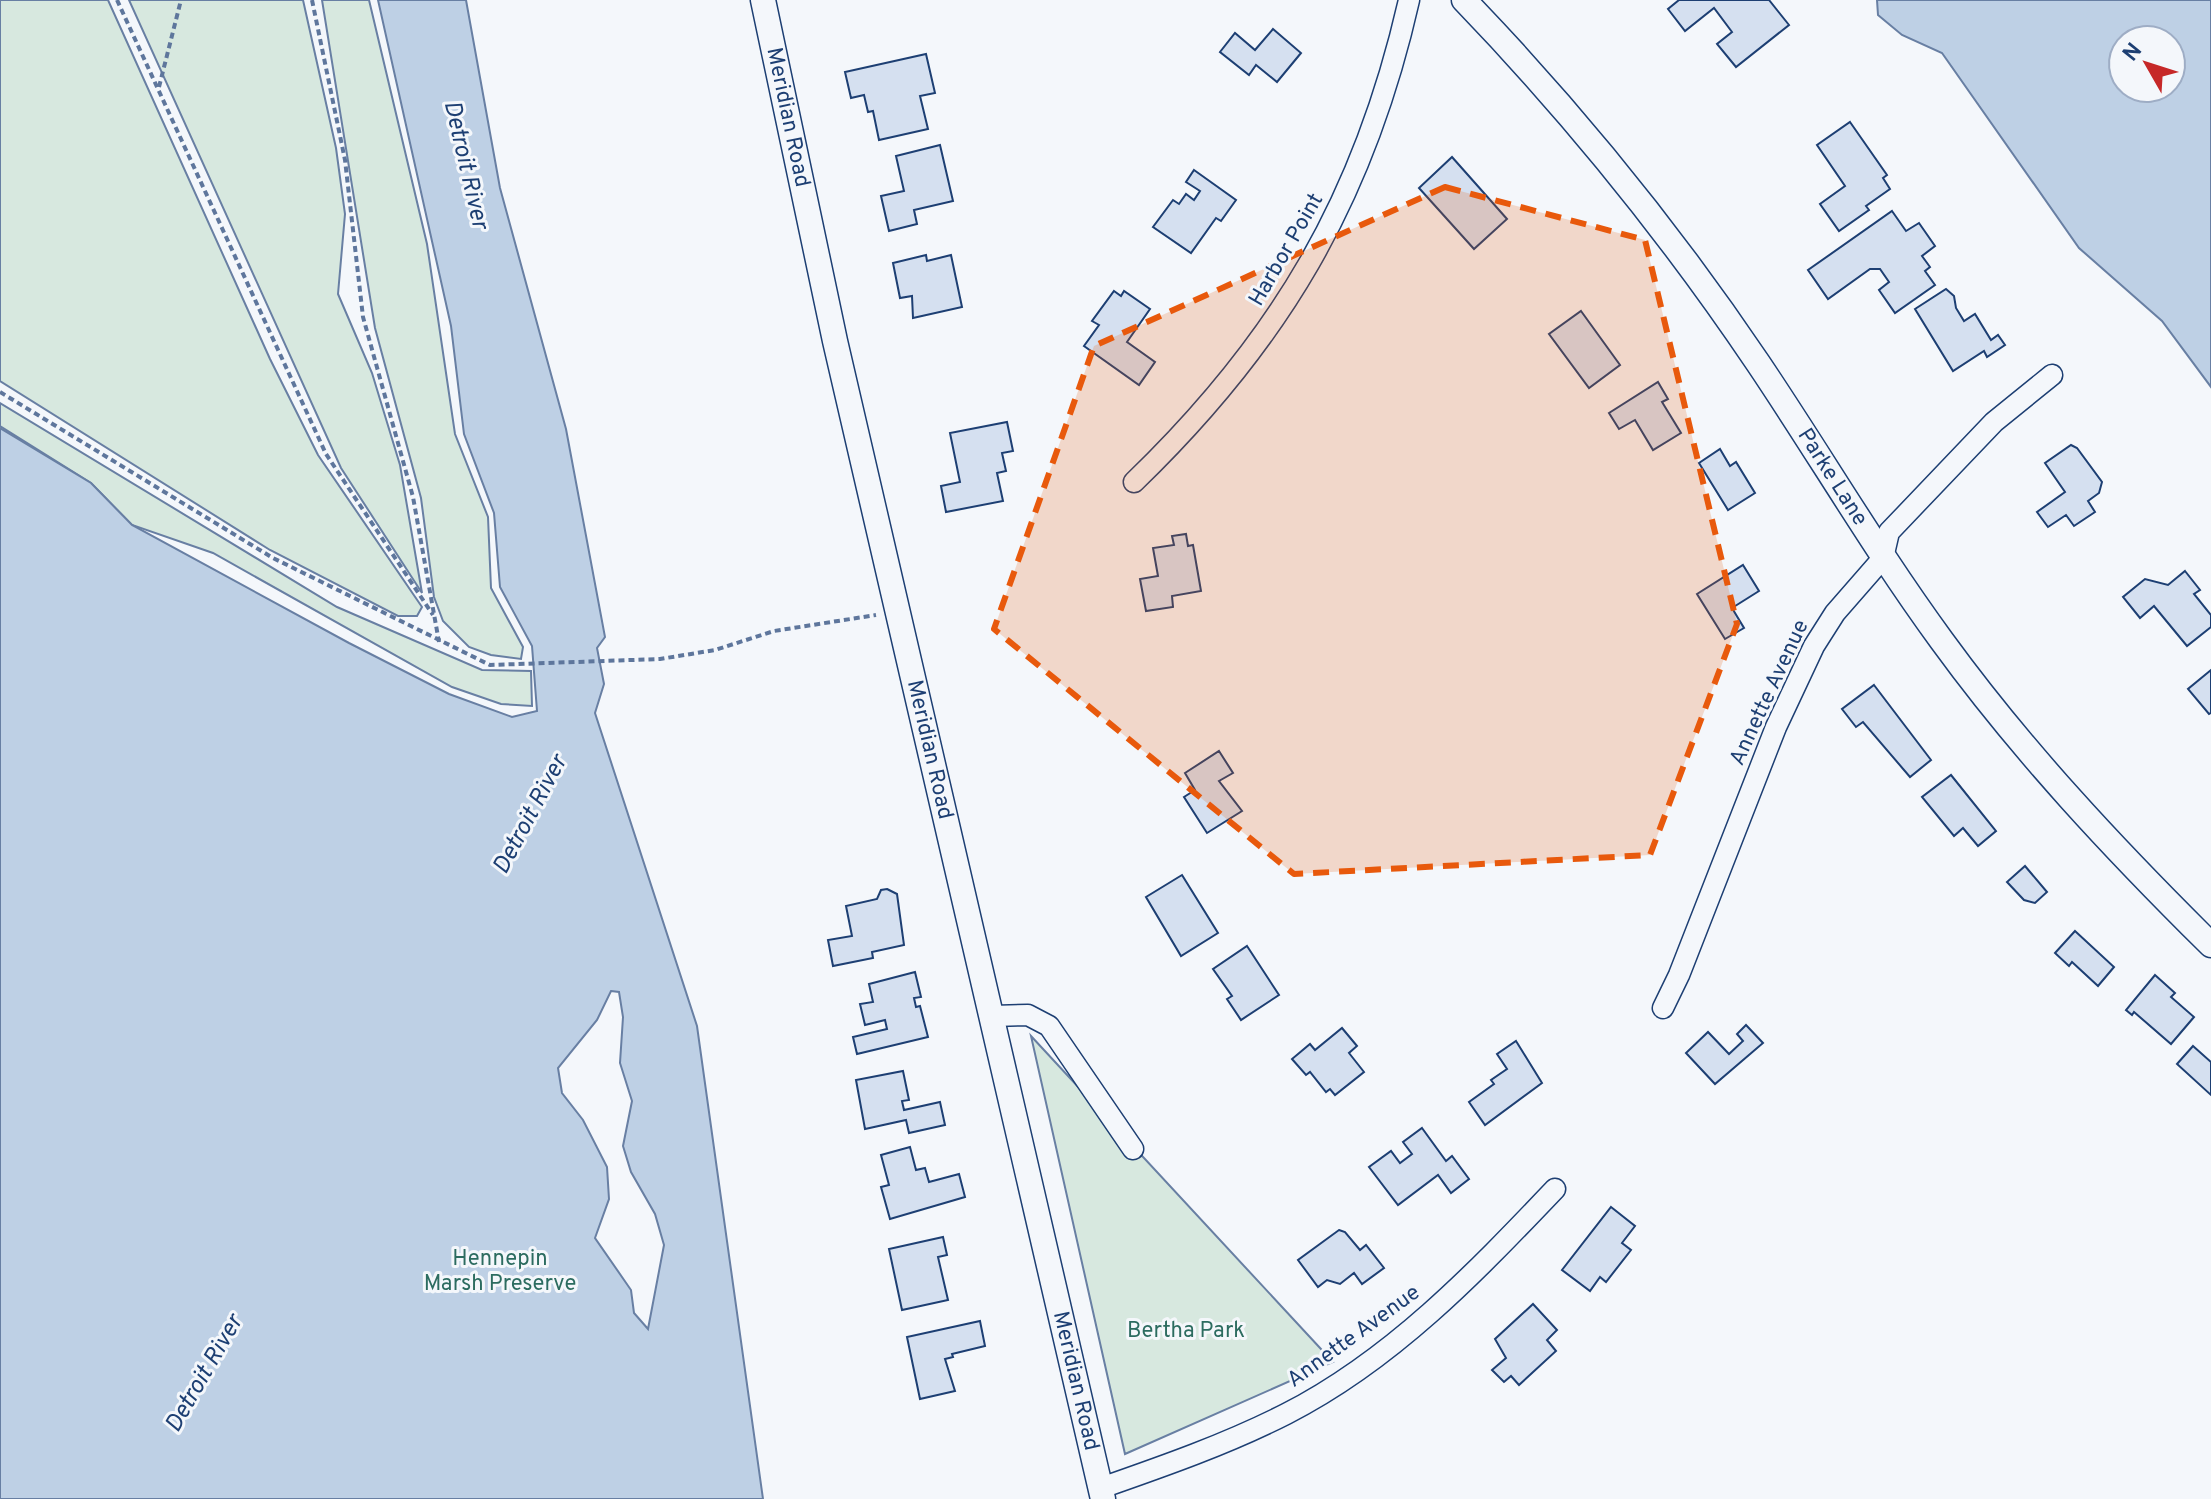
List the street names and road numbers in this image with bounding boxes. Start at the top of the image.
street label: Meridian Road [760,45,816,190]
street label: Harbor Point [1244,189,1330,311]
street label: Parke Lane [1791,423,1873,531]
street label: Annette Avenue [1724,616,1816,770]
street label: Meridian Road [900,677,959,822]
street label: Annette Avenue [1282,1280,1426,1394]
street label: Meridian Road [1047,1309,1105,1453]

